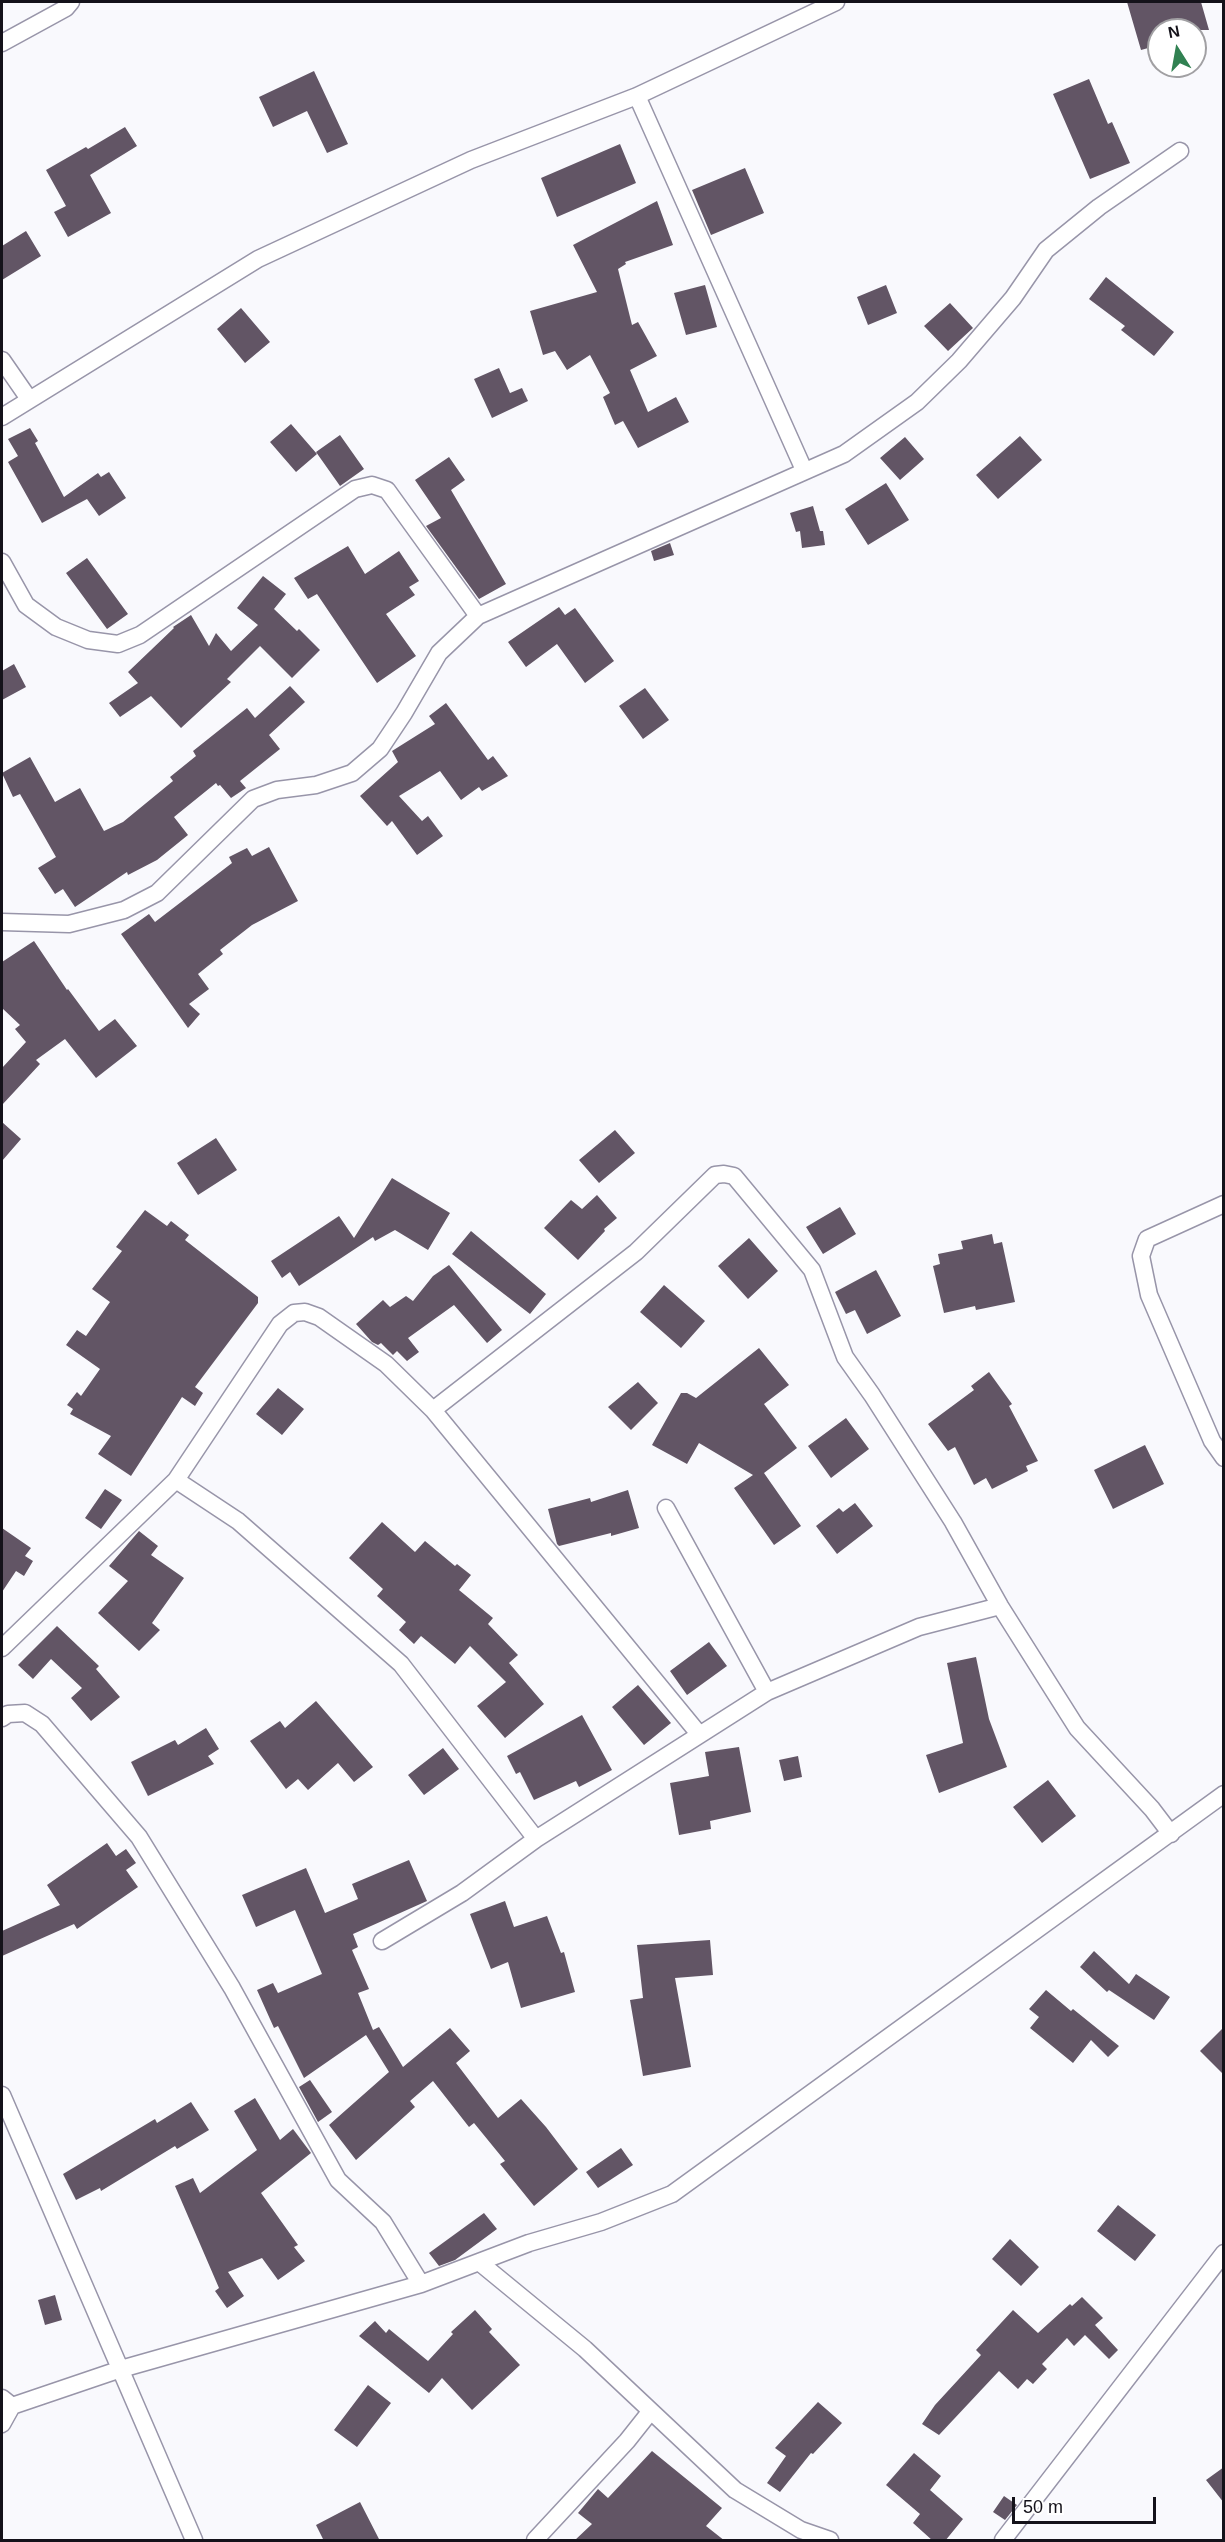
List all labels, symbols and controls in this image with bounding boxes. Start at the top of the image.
north arrow [1147,18,1207,78]
text: N [1167,22,1181,41]
scale bar [1015,2485,1159,2523]
text: 50 m [1023,2497,1063,2517]

